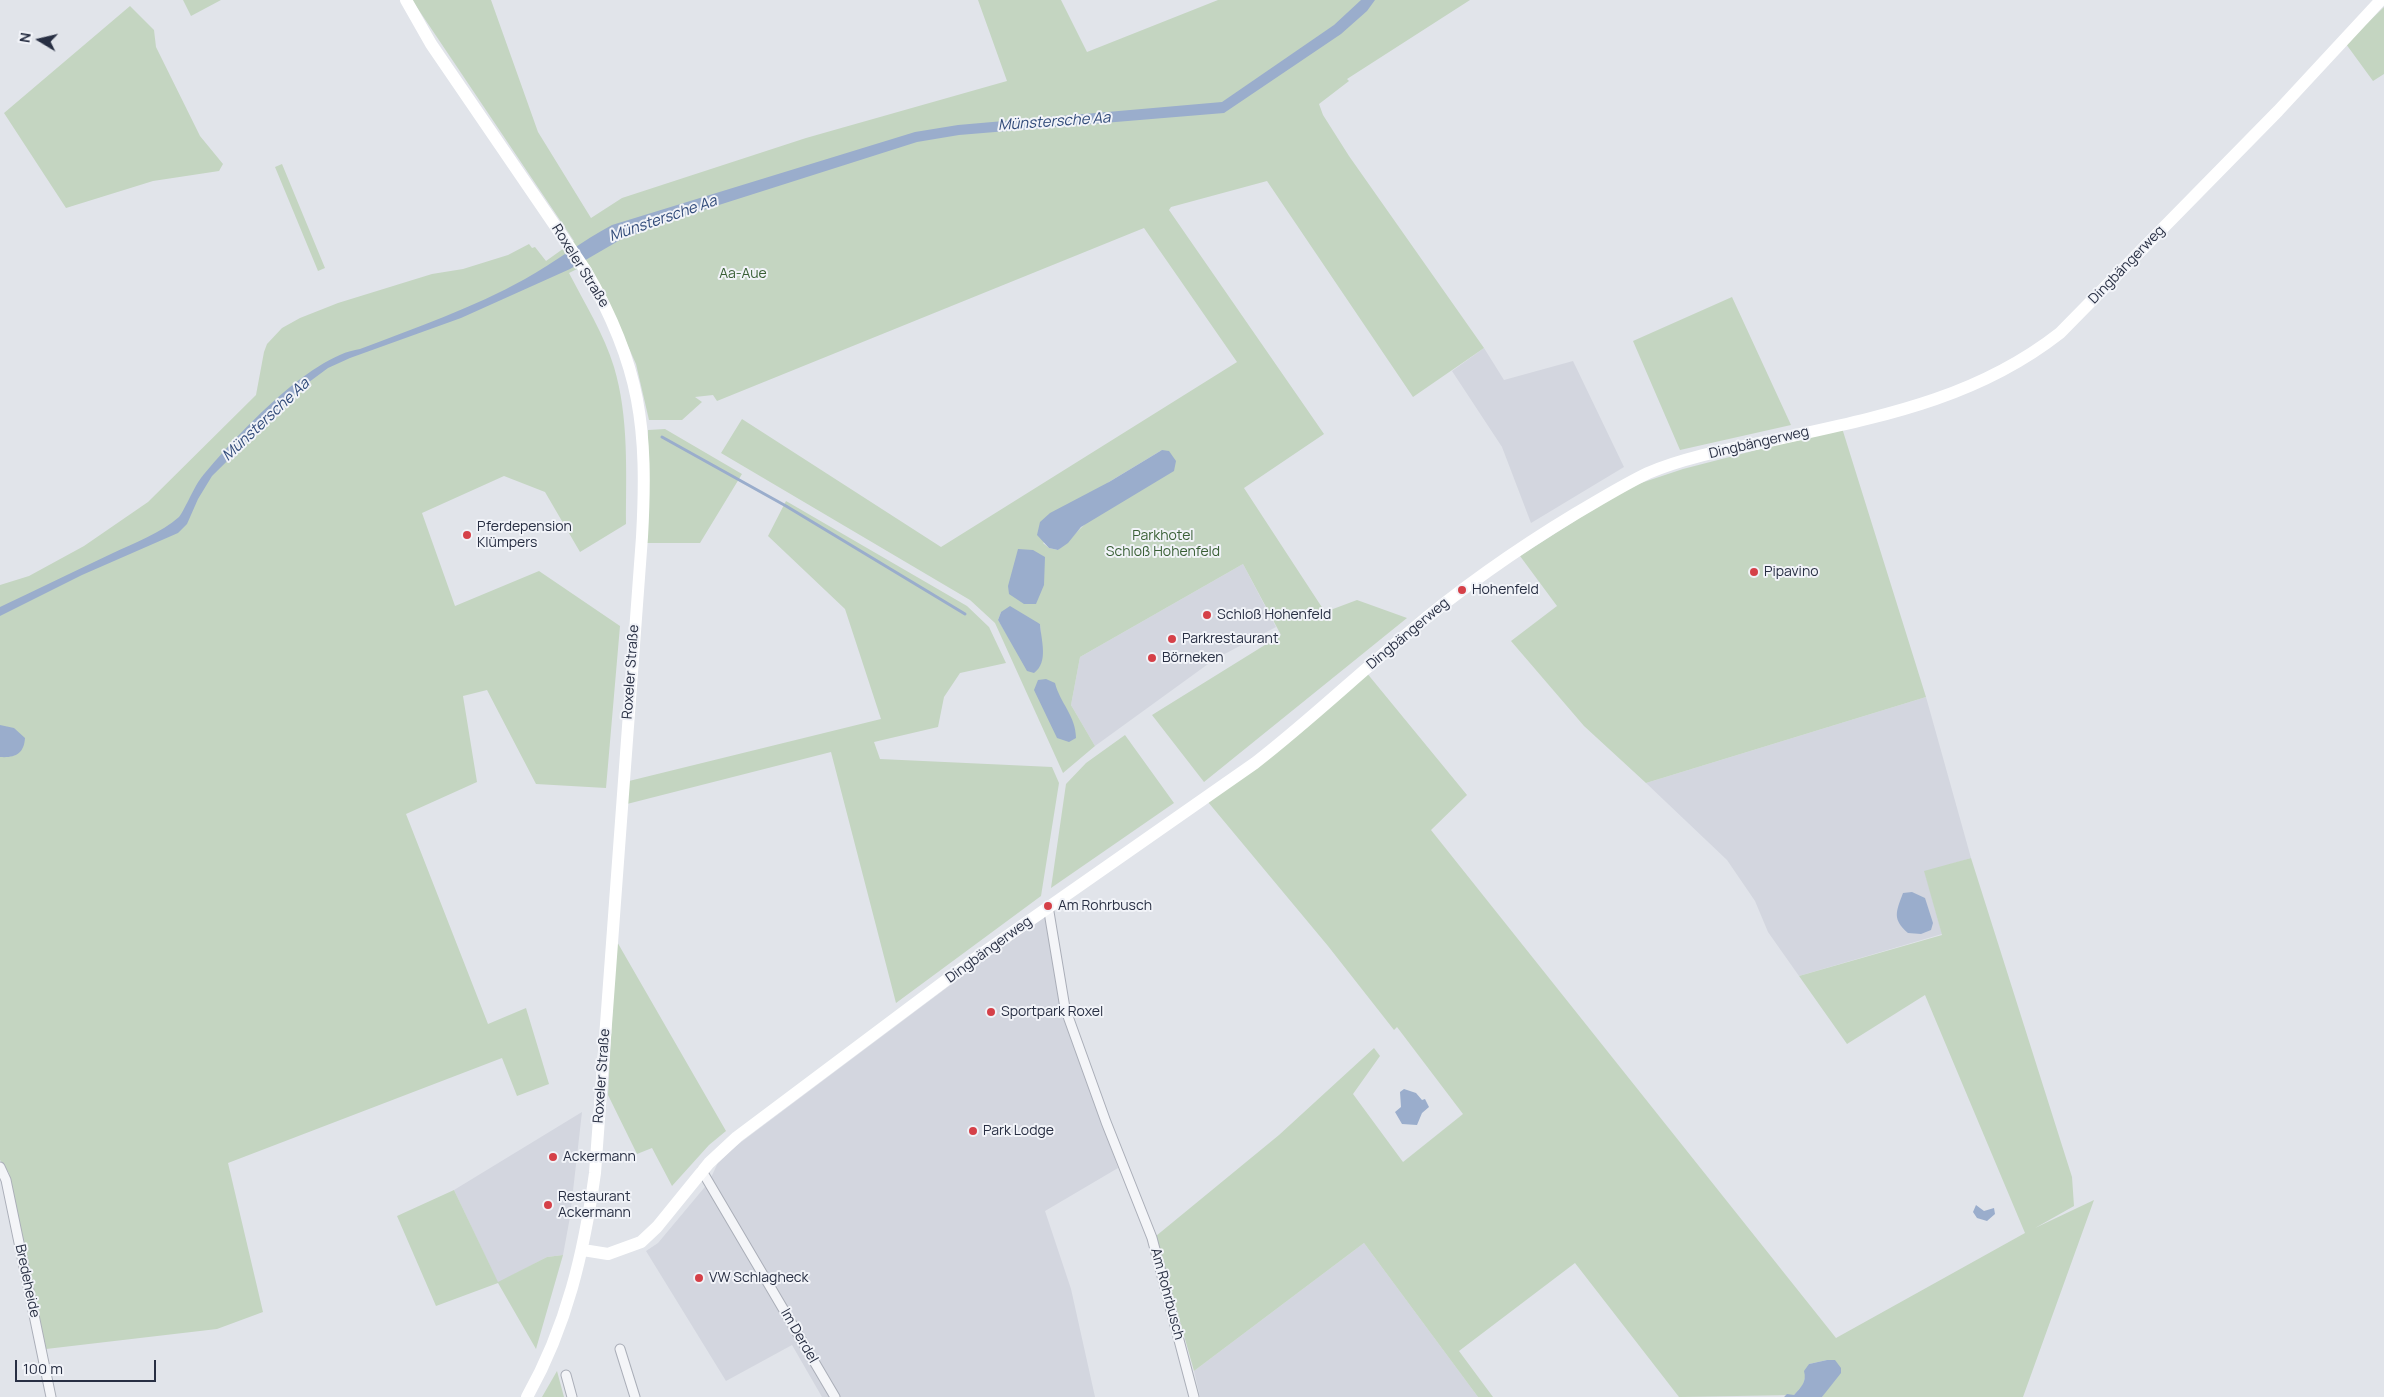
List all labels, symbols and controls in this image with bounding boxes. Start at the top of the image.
north arrow [15,15,65,65]
text: N [15,31,35,44]
water label: Münstersche Aa [997,109,1111,135]
water label: Münstersche Aa [607,192,719,246]
street label: Roxeler Straße [548,221,612,311]
street label: Dingbängerweg [2085,222,2169,308]
park label: Aa-Aue [719,266,767,282]
water label: Münstersche Aa [219,375,313,465]
street label: Dingbängerweg [1707,423,1811,463]
place label: Pferdepension Klümpers [477,519,572,552]
park label: Parkhotel Schloß Hohenfeld [1106,528,1220,560]
marker: Pferdepension Klümpers [461,529,473,541]
place label: Pipavino [1764,564,1818,580]
marker: Pipavino [1748,566,1760,578]
place label: Hohenfeld [1472,582,1539,598]
marker: Hohenfeld [1456,584,1468,596]
street label: Dingbängerweg [1363,595,1453,673]
place label: Schloß Hohenfeld [1217,607,1331,623]
marker: Schloß Hohenfeld [1201,609,1213,621]
street label: Roxeler Straße [619,624,643,720]
place label: Parkrestaurant [1182,631,1279,647]
marker: Parkrestaurant [1166,633,1178,645]
place label: Börneken [1162,650,1223,666]
marker: Börneken [1146,652,1158,664]
place label: Am Rohrbusch [1058,898,1152,914]
marker: Am Rohrbusch [1042,900,1054,912]
street label: Dingbängerweg [943,913,1035,987]
place label: Sportpark Roxel [1001,1004,1103,1020]
marker: Sportpark Roxel [985,1006,997,1018]
street label: Roxeler Straße [590,1028,614,1124]
place label: Park Lodge [983,1123,1054,1139]
marker: Park Lodge [967,1125,979,1137]
place label: Ackermann [563,1149,636,1165]
marker: Ackermann [547,1151,559,1163]
place label: Restaurant Ackermann [558,1189,631,1222]
marker: Restaurant Ackermann [542,1199,554,1211]
street label: Bredeheide [11,1243,43,1319]
street label: Am Rohrbusch [1147,1246,1187,1342]
place label: VW Schlagheck [709,1270,809,1286]
marker: VW Schlagheck [693,1272,705,1284]
street label: Im Derdel [777,1306,821,1366]
scale bar [18,1350,159,1382]
text: 100 m [23,1358,63,1379]

